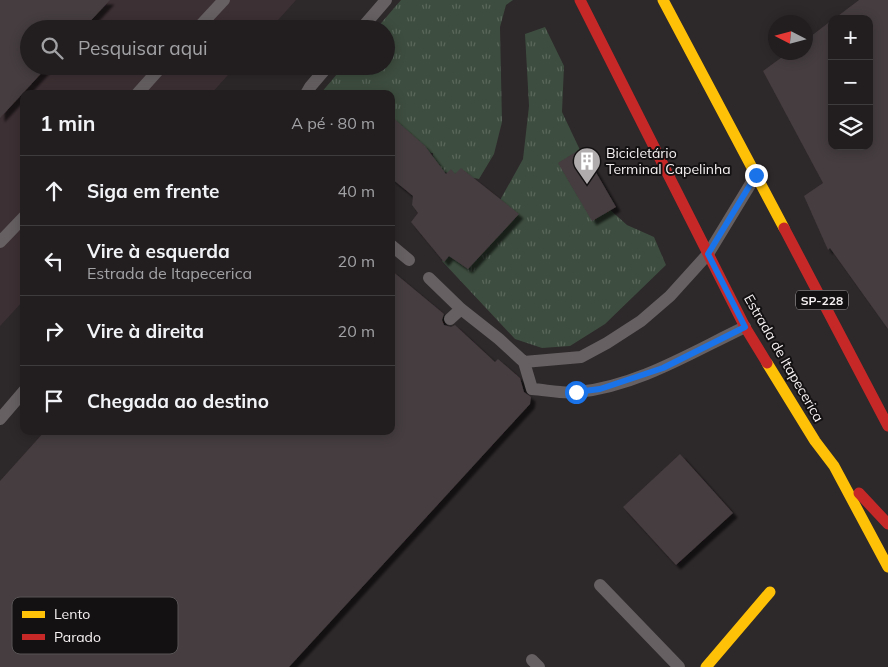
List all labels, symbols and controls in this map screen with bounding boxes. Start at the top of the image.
north arrow [768,15,813,60]
map controls [828,15,873,150]
button: + [828,15,873,60]
search box [20,20,395,75]
icon: search [38,34,66,62]
text: Pesquisar aqui [78,36,208,60]
button: − [828,60,873,105]
button: layers [828,105,873,150]
text: 1 min [40,110,95,136]
text: A pé · 80 m [291,113,375,133]
place label: Bicicletário Terminal Capelinha [606,144,731,178]
building icon: Bicicletário Terminal Capelinha [572,146,602,185]
route end [745,164,768,187]
icon: ahead [40,177,68,205]
text: Siga em frente [87,179,219,203]
text: 40 m [338,181,375,201]
text: Vire à esquerda [87,239,230,263]
icon: left [40,247,68,275]
text: 20 m [338,251,375,271]
text: Estrada de Itapecerica [87,263,252,283]
road number: SP-228 [796,290,848,310]
street label: Estrada de Itapecerica [740,291,828,425]
icon: right [40,317,68,345]
text: Vire à direita [87,319,204,343]
text: 20 m [338,321,375,341]
route start [565,381,588,404]
icon: arrive [40,387,68,415]
text: Chegada ao destino [87,389,269,413]
legend [12,597,178,654]
text: Lento [54,605,90,623]
text: Parado [54,628,101,646]

